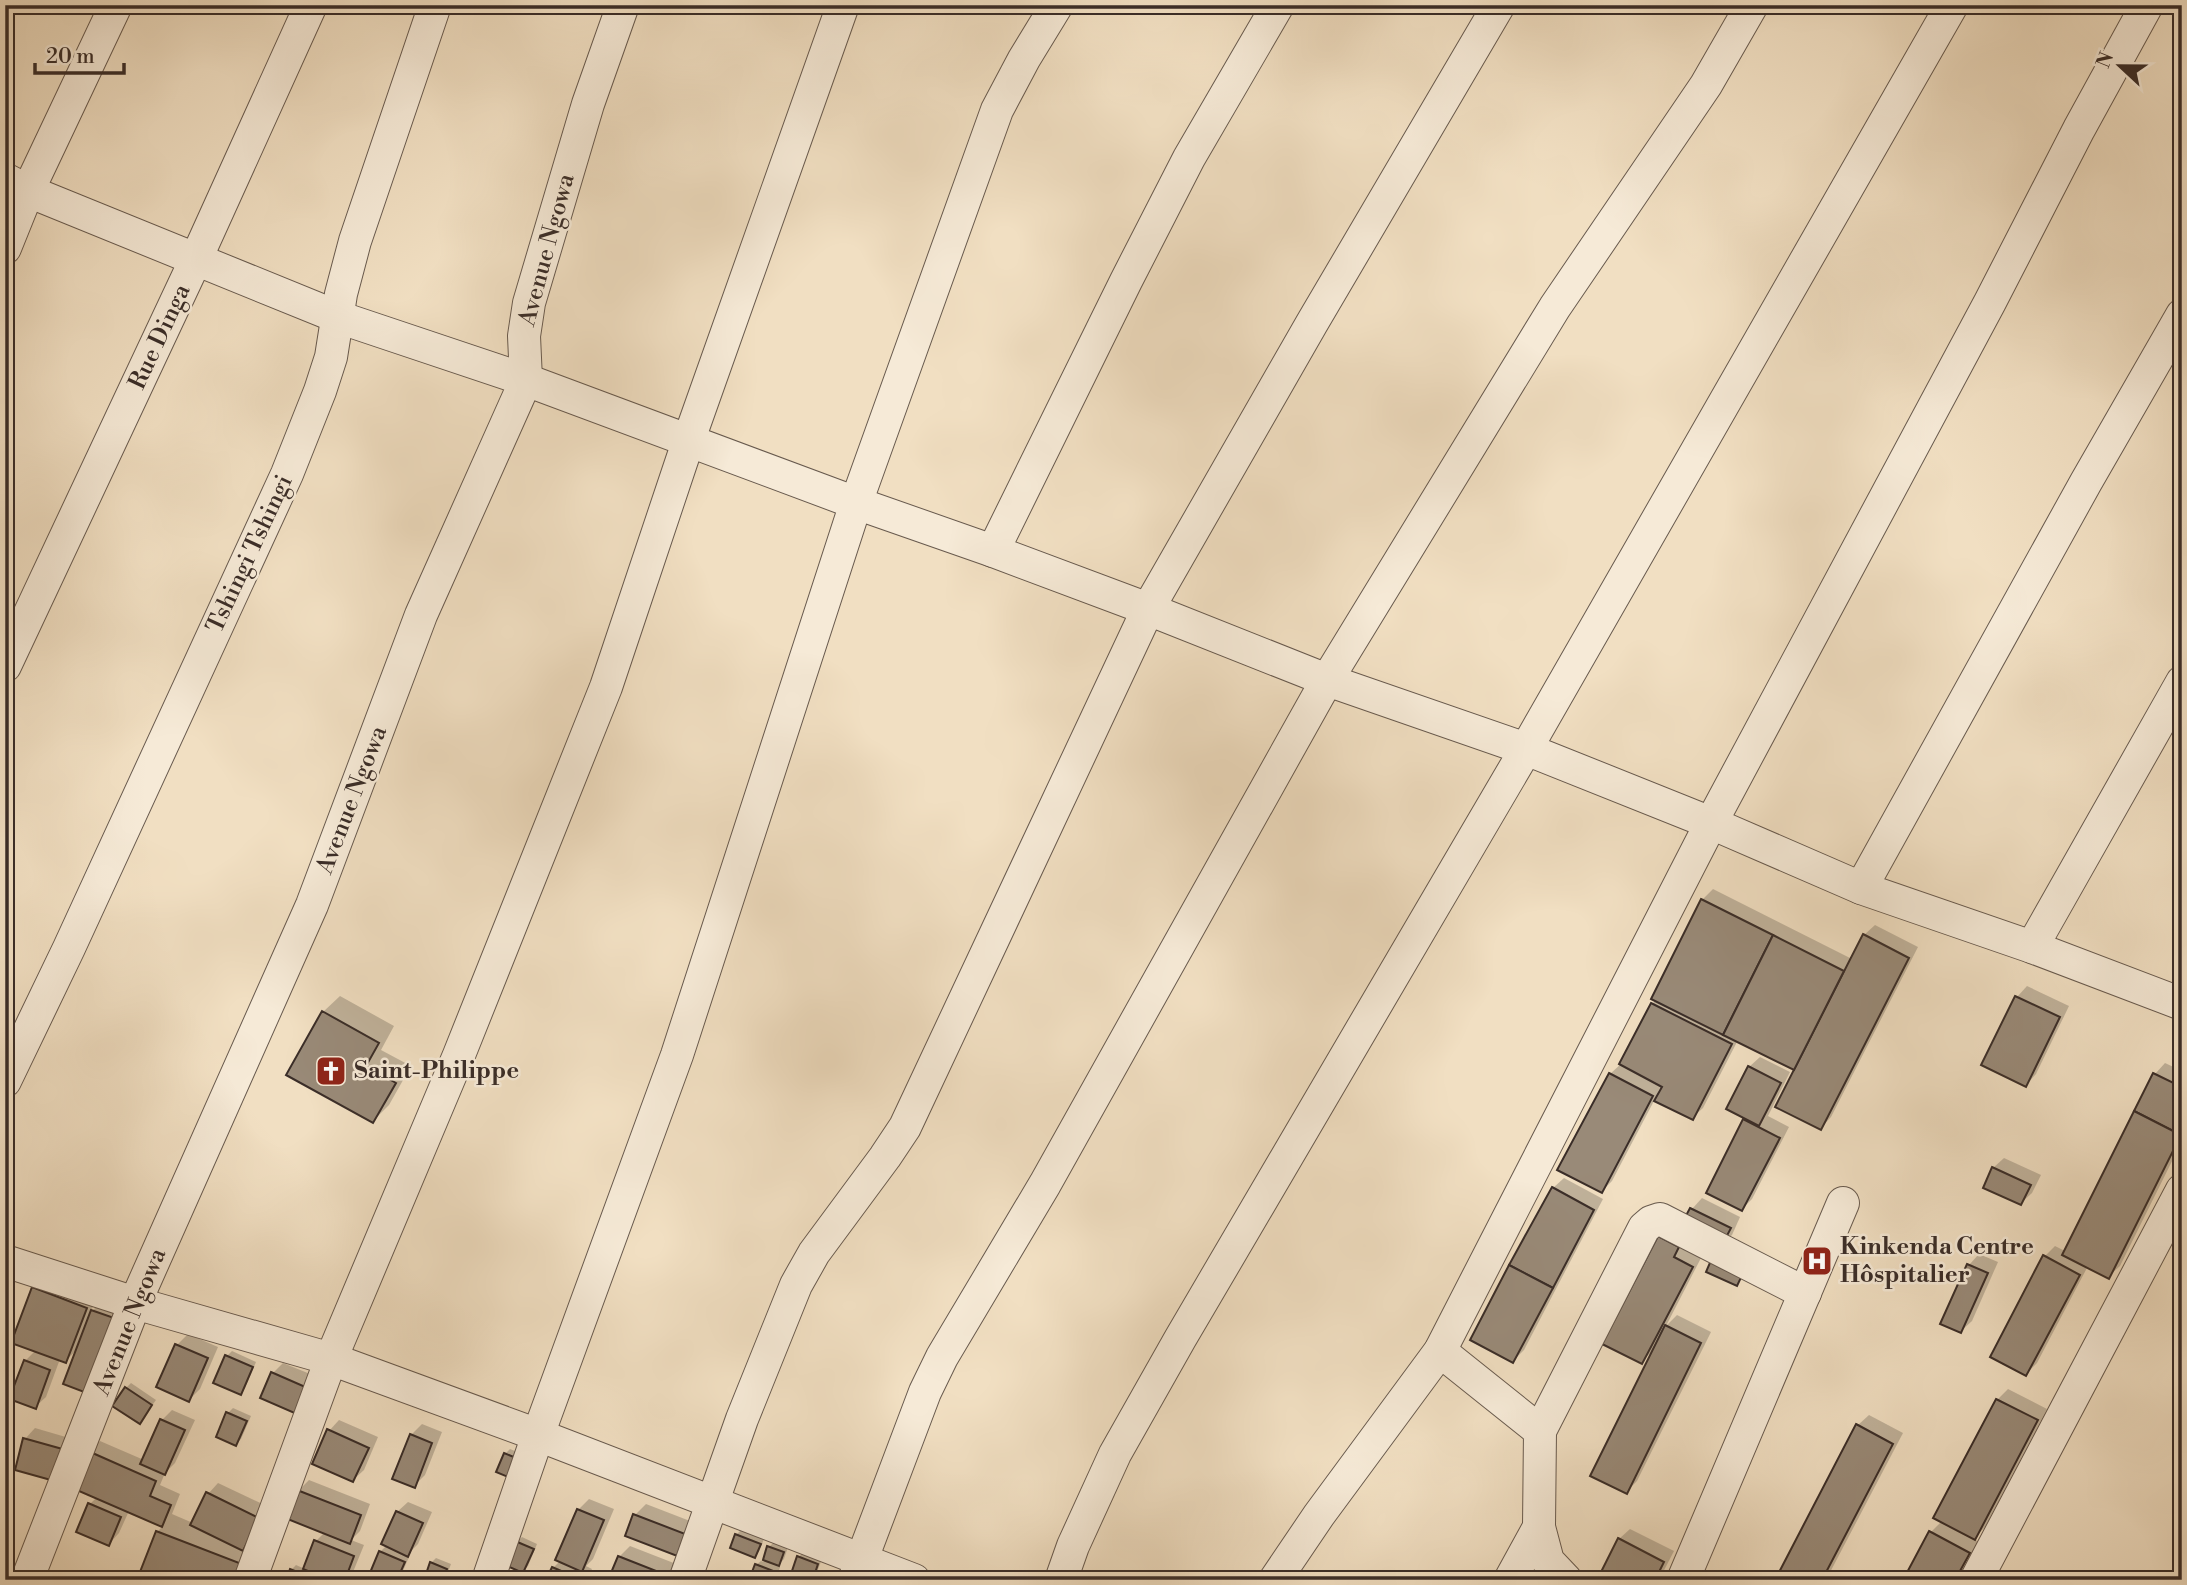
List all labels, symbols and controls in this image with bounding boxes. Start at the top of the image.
scale bar [35,32,124,76]
north arrow [2086,32,2156,102]
text: 20 m [46,44,95,70]
text: N [2091,49,2119,71]
street label: Avenue Ngowa [512,170,582,330]
street label: Rue Dinga [123,279,198,394]
street label: Tshingi Tshingi [200,470,300,638]
street label: Avenue Ngowa [310,721,394,879]
church icon: Saint-Philippe [314,1054,348,1088]
place label: Saint-Philippe [354,1056,519,1086]
place label: Kinkenda Centre Hôspitalier [1840,1232,2034,1290]
street label: Avenue Ngowa [86,1243,173,1401]
hospital icon: Kinkenda Centre Hôspitalier [1800,1244,1834,1278]

